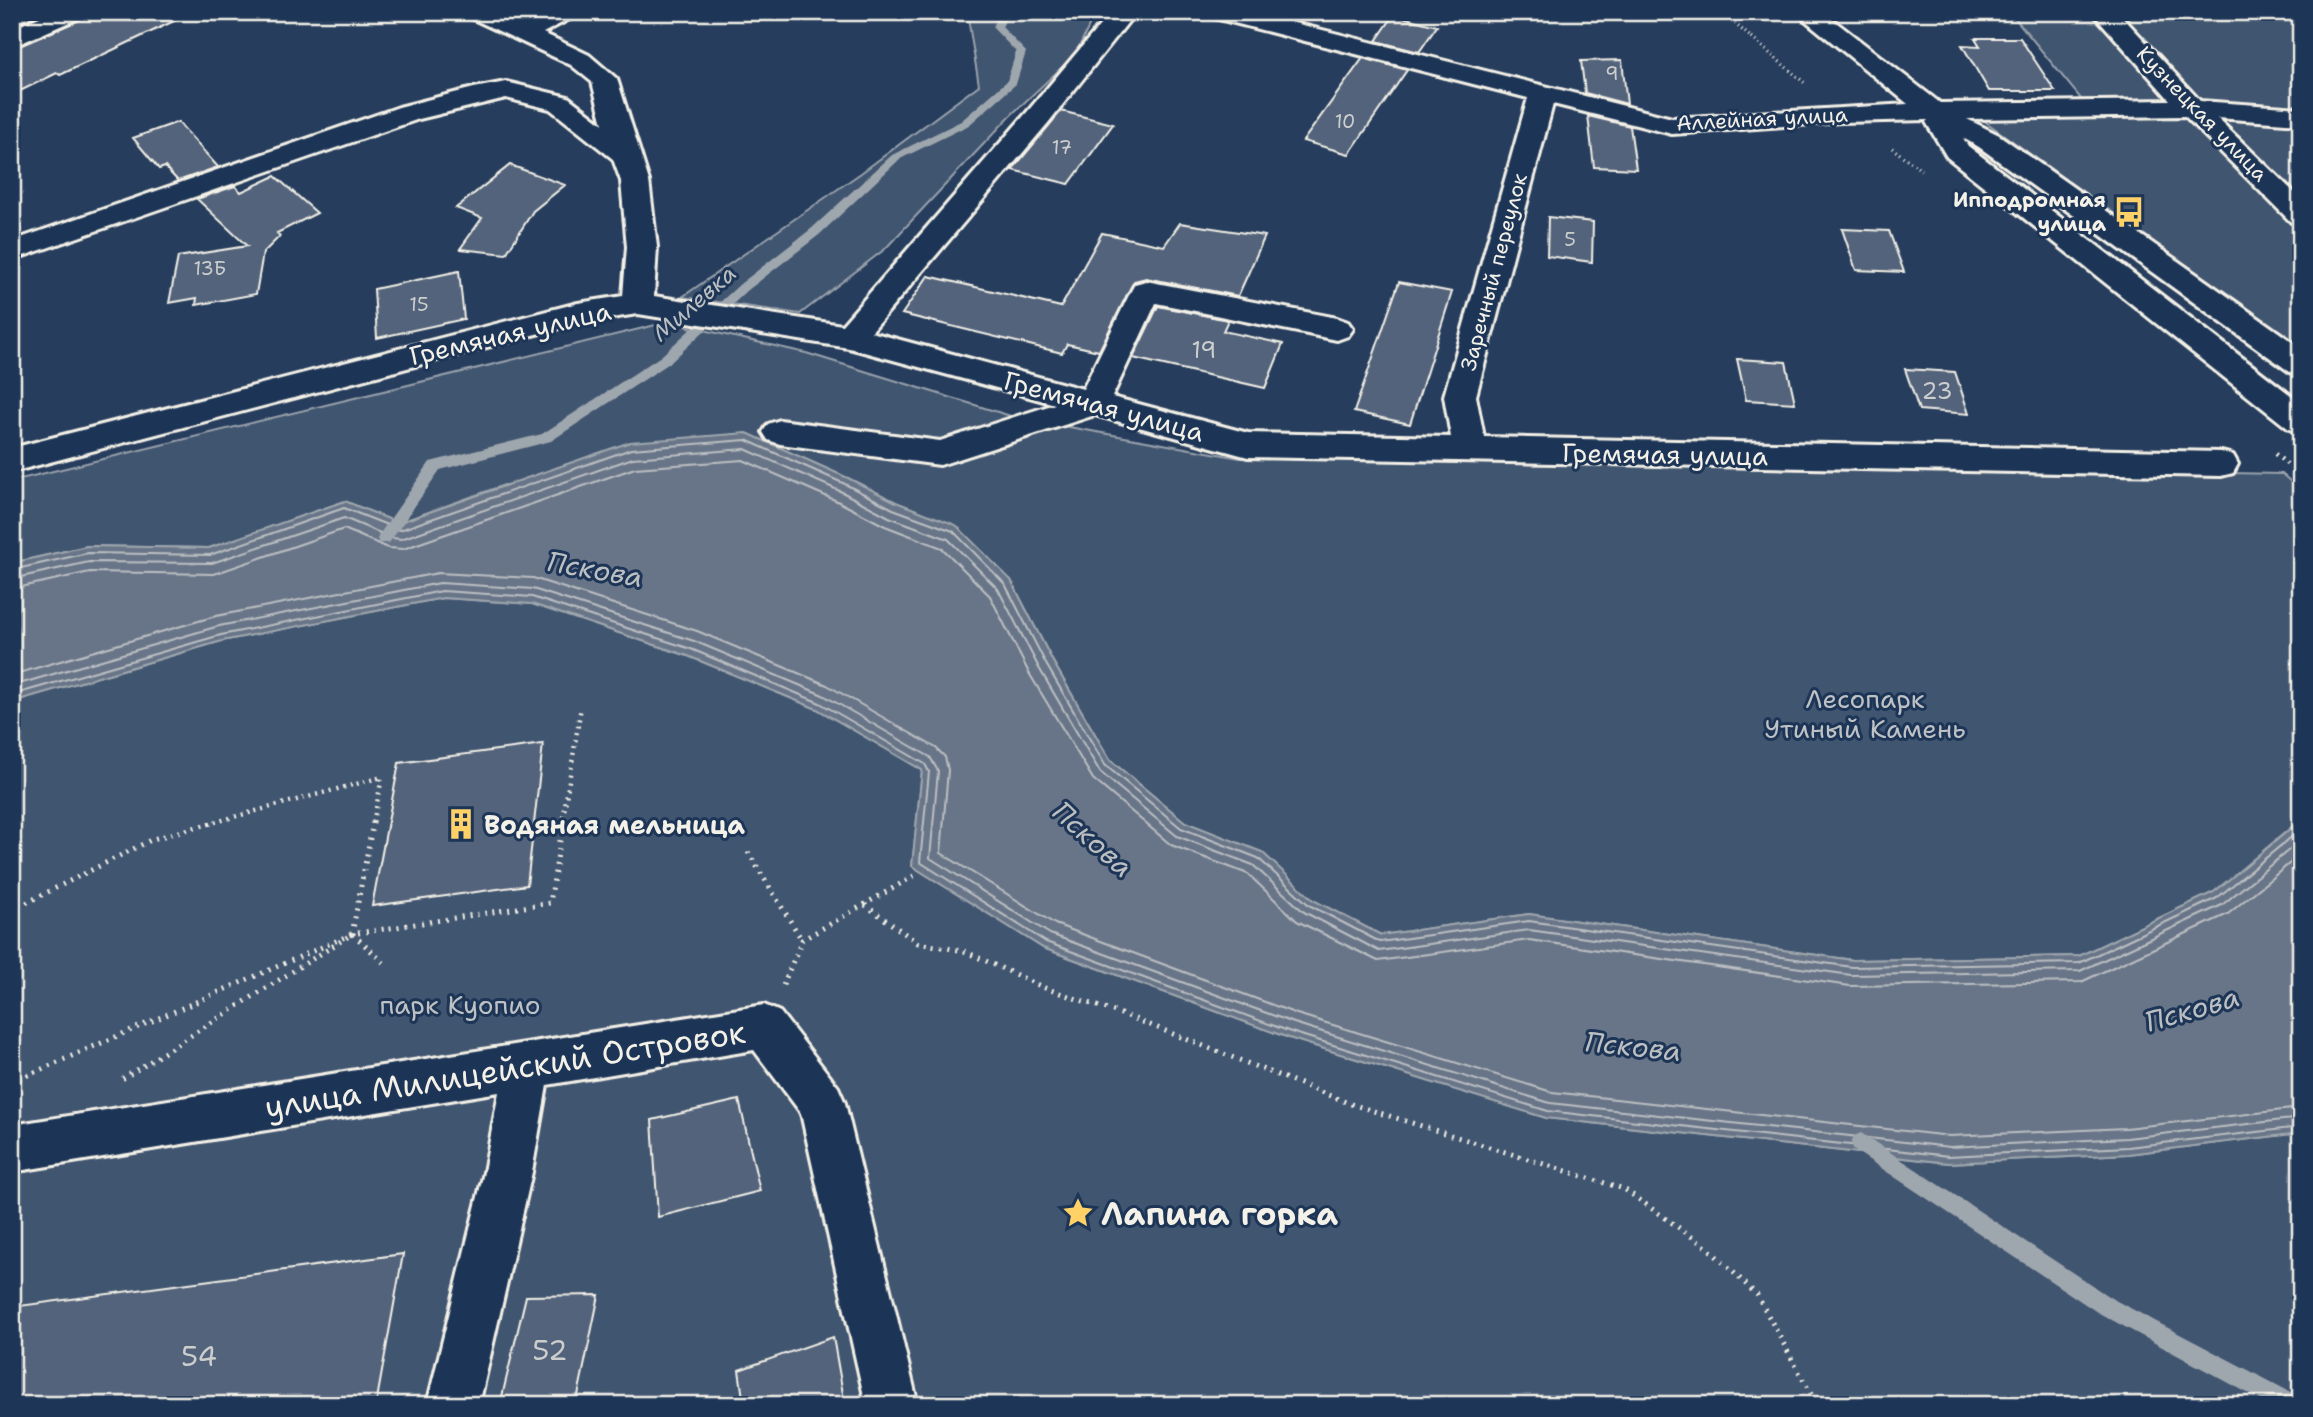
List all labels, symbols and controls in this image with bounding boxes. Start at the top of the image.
street label: Кузнецкая улица [2130,40,2274,188]
house number: 9 [1605,61,1619,86]
street label: Аллейная улица [1676,101,1848,137]
house number: 10 [1335,109,1355,134]
house number: 17 [1052,135,1072,160]
street label: Заречный переулок [1454,170,1534,374]
place label: Ипподромная улица [1953,186,2107,238]
bus stop icon: Ипподромная улица [2112,195,2146,229]
house number: 5 [1564,227,1576,252]
house number: 13Б [194,256,226,281]
water label: Милевка [646,258,742,348]
house number: 15 [409,292,429,317]
street label: Гремячая улица [406,293,614,373]
house number: 19 [1192,335,1216,365]
street label: Гремячая улица [1000,362,1208,450]
house number: 23 [1921,376,1953,406]
street label: Гремячая улица [1562,435,1768,473]
water label: Пскова [544,542,646,596]
park label: Лесопарк Утиный Камень [1764,681,1966,746]
water label: Пскова [1044,793,1142,885]
building icon: Водяная мельница [444,807,478,841]
place label: Водяная мельница [484,807,745,842]
water label: Пскова [2140,977,2244,1041]
park label: парк Куопио [379,987,541,1022]
street label: улица Милицейский Островок [262,1010,748,1128]
water label: Пскова [1583,1022,1683,1070]
place label: Лапина горка [1101,1192,1338,1235]
place icon: Лапина горка [1061,1196,1095,1230]
house number: 52 [532,1331,568,1369]
house number: 54 [181,1337,217,1375]

